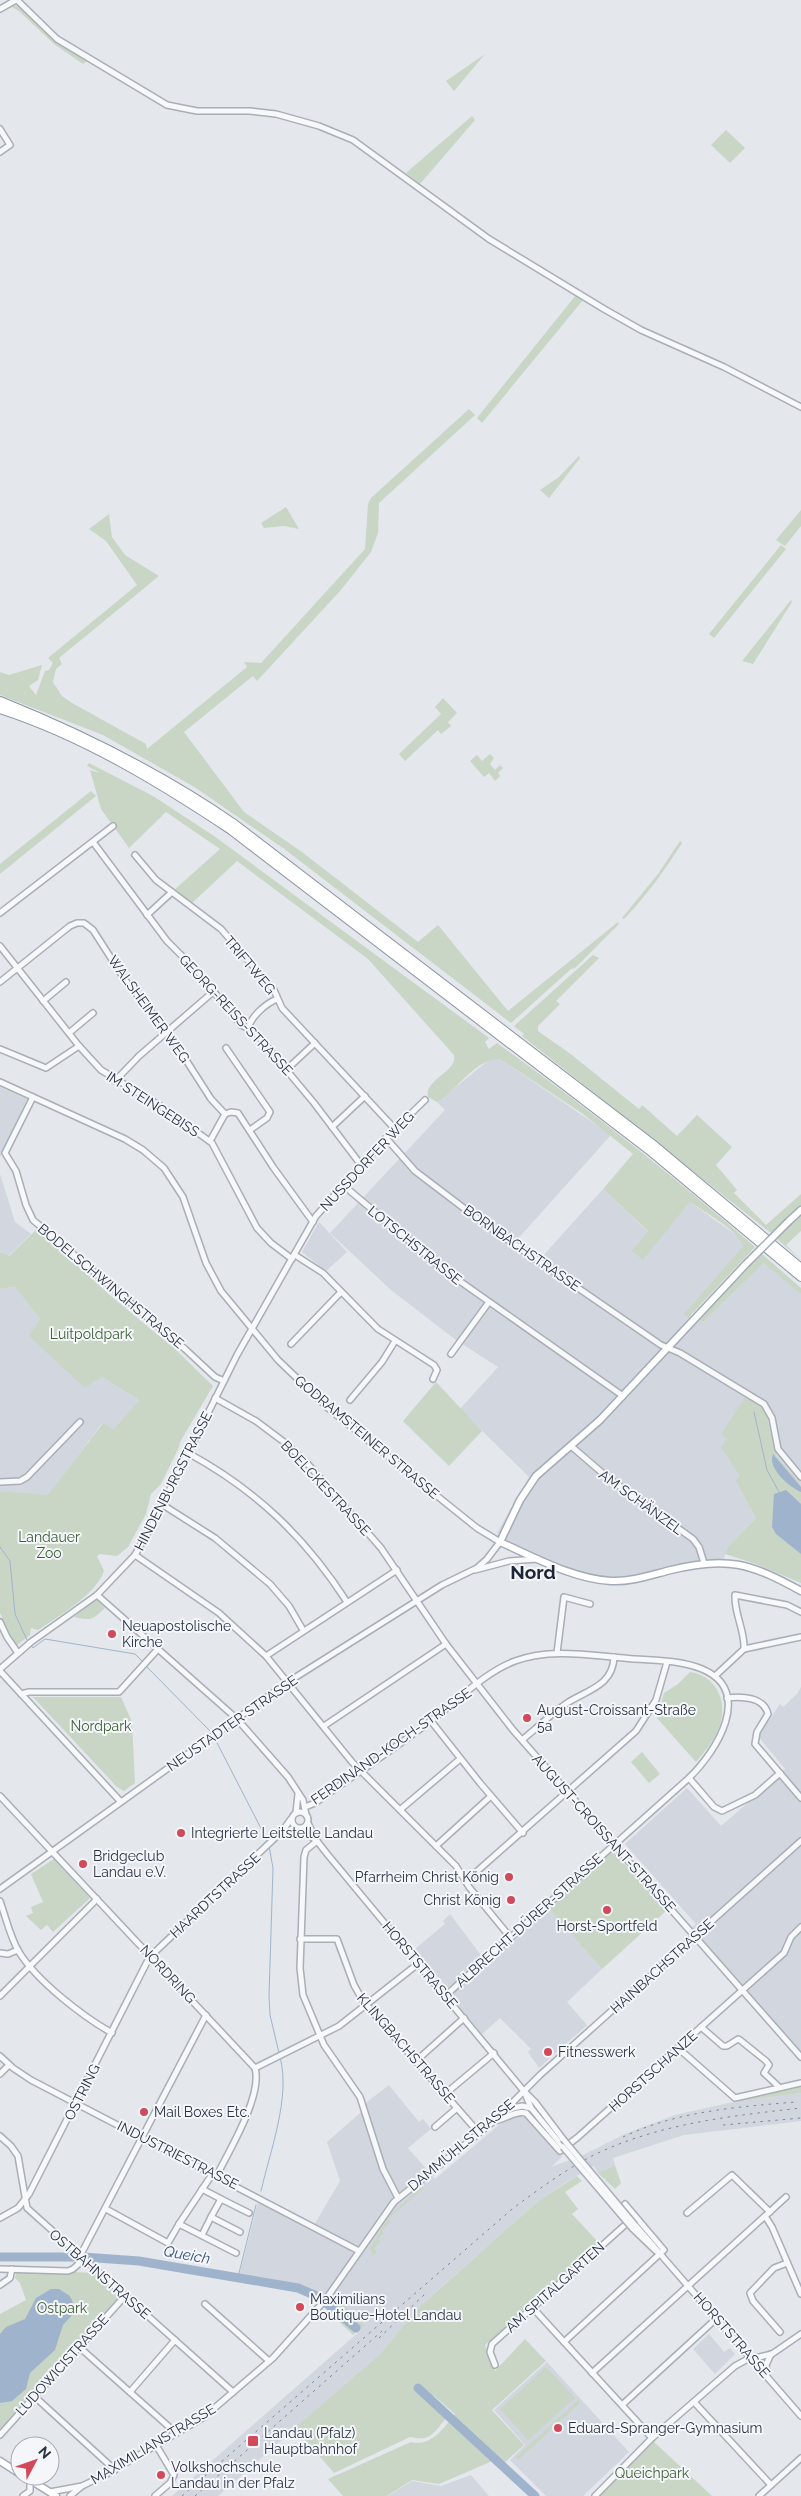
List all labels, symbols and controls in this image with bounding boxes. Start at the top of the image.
street label: TRIFTWEG [221,933,279,997]
street label: GEORG-REISS-STRASSE [176,951,296,1079]
street label: WALSHEIMER WEG [105,952,193,1066]
street label: IM STEINGEBISS [104,1068,203,1140]
street label: NUSSDORFER WEG [317,1108,417,1214]
street label: LOTSCHSTRASSE [365,1202,465,1288]
street label: BORNBACHSTRASSE [461,1202,583,1294]
street label: BODELSCHWINGHSTRASSE [35,1220,187,1352]
park label: Luitpoldpark [50,1326,133,1342]
street label: GODRAMSTEINER STRASSE [292,1372,442,1502]
street label: HINDENBURGSTRASSE [131,1409,215,1553]
street label: BOELCKESTRASSE [278,1437,374,1539]
street label: AM SCHÄNZEL [596,1465,687,1538]
park label: Landauer Zoo [18,1529,80,1561]
district label: Nord [510,1561,556,1583]
place label: Neuapostolische Kirche [122,1618,231,1650]
marker: Neuapostolische Kirche [106,1628,118,1640]
street label: NEUSTADTER STRASSE [164,1672,300,1774]
street label: FERDINAND-KOCH-STRASSE [308,1684,474,1808]
place label: August-Croissant-Straße 5a [537,1702,696,1734]
marker: August-Croissant-Straße 5a [521,1712,533,1724]
park label: Nordpark [70,1718,132,1734]
street label: AUGUST-CROISSANT-STRASSE [529,1751,679,1915]
place label: Integrierte Leitstelle Landau [191,1825,373,1841]
marker: Integrierte Leitstelle Landau [175,1827,187,1839]
place label: Bridgeclub Landau e.V. [93,1848,166,1880]
street label: ALBRECHT-DÜRER-STRASSE [451,1848,606,1990]
street label: HAARDTSTRASSE [167,1849,263,1941]
marker: Bridgeclub Landau e.V. [77,1858,89,1870]
place label: Pfarrheim Christ König [355,1869,499,1885]
marker: Pfarrheim Christ König [503,1871,515,1883]
place label: Christ König [423,1892,501,1908]
marker: Christ König [505,1894,517,1906]
marker: Horst-Sportfeld [601,1904,613,1916]
street label: HAINBACHSTRASSE [607,1915,717,2017]
place label: Horst-Sportfeld [557,1918,657,1934]
street label: HORSTSTRASSE [379,1919,461,2011]
street label: NORDRING [137,1942,199,2006]
street label: KLINGBACHSTRASSE [354,1990,458,2106]
street label: HORSTSCHANZE [606,2027,700,2115]
place label: Fitnesswerk [558,2044,636,2060]
marker: Fitnesswerk [542,2046,554,2058]
street label: OSTRING [61,2061,103,2123]
street label: DAMMÜHLSTRASSE [403,2094,517,2194]
place label: Mail Boxes Etc. [154,2104,250,2120]
marker: Mail Boxes Etc. [138,2106,150,2118]
street label: INDUSTRIESTRASSE [115,2117,241,2193]
street label: OSTBAHNSTRASSE [46,2226,154,2322]
street label: AM SPITALGARTEN [502,2238,608,2336]
water label: Queich [162,2242,212,2268]
street label: HORSTSTRASSE [691,2289,773,2381]
place label: Maximilians Boutique-Hotel Landau [310,2291,462,2323]
park label: Ostpark [37,2300,88,2316]
marker: Maximilians Boutique-Hotel Landau [294,2301,306,2313]
street label: LUDOWICISTRASSE [12,2311,112,2419]
street label: MAXIMILIANSTRASSE [88,2400,218,2488]
place label: Eduard-Spranger-Gymnasium [568,2420,762,2436]
marker: Eduard-Spranger-Gymnasium [552,2422,564,2434]
place label: Landau (Pfalz) Hauptbahnhof [264,2425,358,2457]
marker: Landau (Pfalz) Hauptbahnhof [246,2434,260,2448]
north arrow [10,2436,60,2486]
text: N [35,2443,54,2462]
place label: Volkshochschule Landau in der Pfalz [171,2459,295,2491]
park label: Queichpark [615,2465,690,2481]
marker: Volkshochschule Landau in der Pfalz [155,2469,167,2481]

